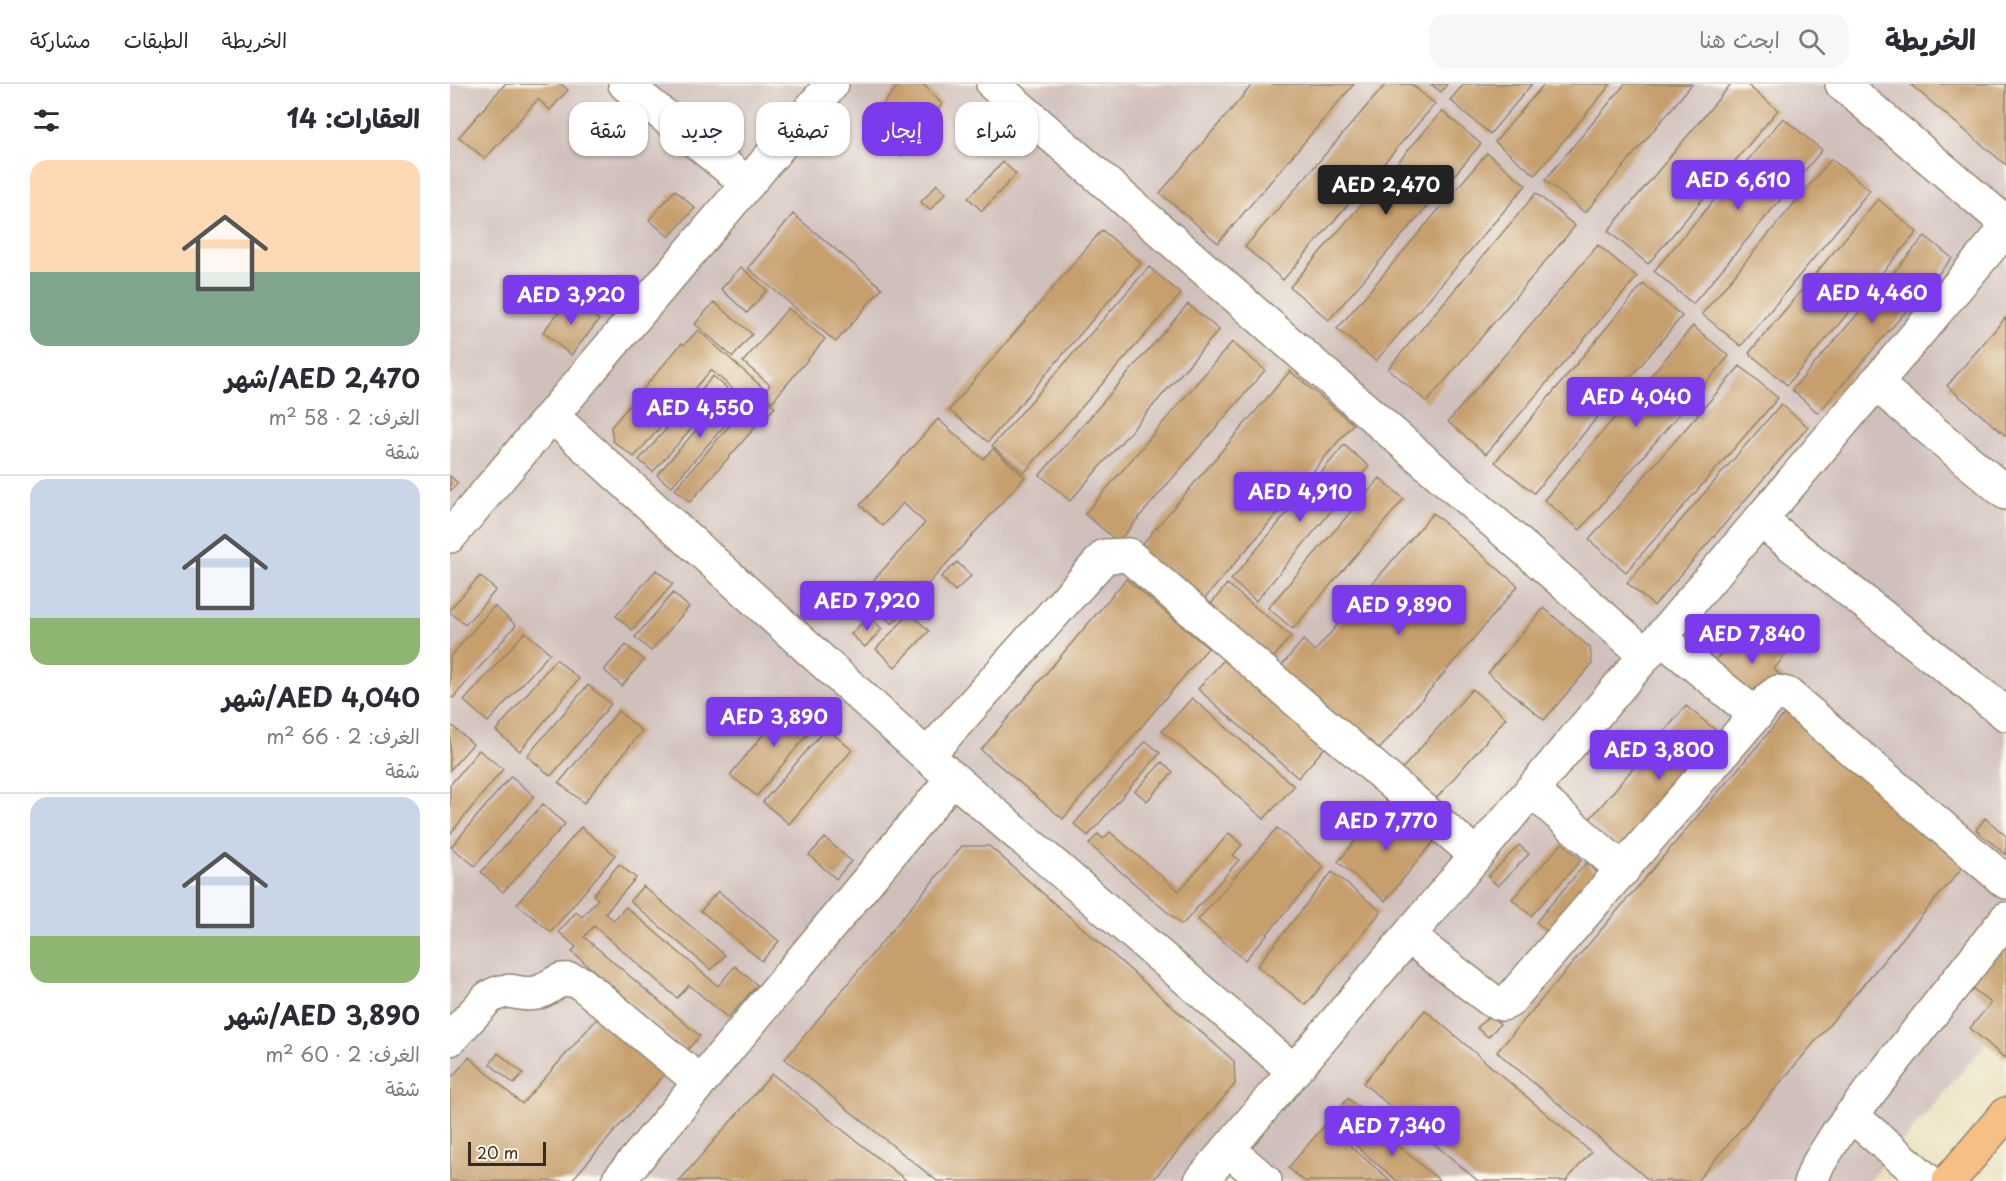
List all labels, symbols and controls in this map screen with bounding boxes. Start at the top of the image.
search box [1429,14,1849,68]
text: الخريطة [1885,17,1976,60]
text: ابحث هنا [1699,22,1780,55]
text: مشاركة [30,23,91,55]
text: الطبقات [124,23,189,55]
text: الخريطة [222,23,287,55]
icon: search [1795,25,1828,58]
text: العقارات: 14 [287,98,420,137]
chip: شقة [569,102,648,156]
chip: جديد [660,102,744,156]
chip: تصفية [756,102,850,156]
chip: إيجار [862,102,943,156]
chip: شراء [955,102,1038,156]
icon: filters [30,104,63,137]
pin: AED 6,610 [1669,160,1807,211]
text: AED 6,610 [1685,164,1791,194]
pin: AED 2,470 [1317,165,1455,216]
text: AED 2,470 [1332,169,1440,199]
icon: home [171,199,279,307]
pin: AED 4,460 [1803,273,1941,324]
pin: AED 3,920 [502,275,640,326]
text: AED 4,460 [1816,277,1928,307]
text: AED 3,920 [517,279,625,309]
text: AED 2,470/شهر [225,358,420,397]
pin: AED 4,040 [1567,377,1705,428]
text: AED 4,040 [1581,381,1691,411]
pin: AED 4,550 [631,388,769,439]
text: AED 4,550 [646,392,754,422]
text: الغرف: 2 · 58 m² [268,402,420,432]
text: شقة [385,436,420,466]
pin: AED 4,910 [1231,472,1369,523]
text: AED 4,910 [1248,476,1352,506]
icon: home [171,518,279,626]
pin: AED 7,920 [798,581,936,632]
text: AED 7,920 [814,585,920,615]
pin: AED 9,890 [1330,585,1468,636]
text: AED 9,890 [1346,589,1452,619]
pin: AED 7,840 [1683,614,1821,665]
text: AED 7,840 [1699,618,1805,648]
text: AED 4,040/شهر [222,677,420,716]
pin: AED 3,890 [705,697,843,748]
text: AED 3,890 [720,701,828,731]
text: الغرف: 2 · 66 m² [266,721,420,751]
pin: AED 3,800 [1590,730,1728,781]
text: AED 3,800 [1604,734,1714,764]
text: شقة [385,755,420,785]
pin: AED 7,770 [1317,801,1455,852]
text: AED 7,770 [1334,805,1438,835]
icon: home [171,836,279,944]
text: AED 3,890/شهر [226,995,420,1034]
text: الغرف: 2 · 60 m² [265,1039,420,1069]
text: شقة [385,1073,420,1103]
pin: AED 7,340 [1323,1106,1461,1157]
text: AED 7,340 [1339,1110,1445,1140]
scale bar [468,1139,546,1166]
text: 20 m [477,1140,518,1164]

